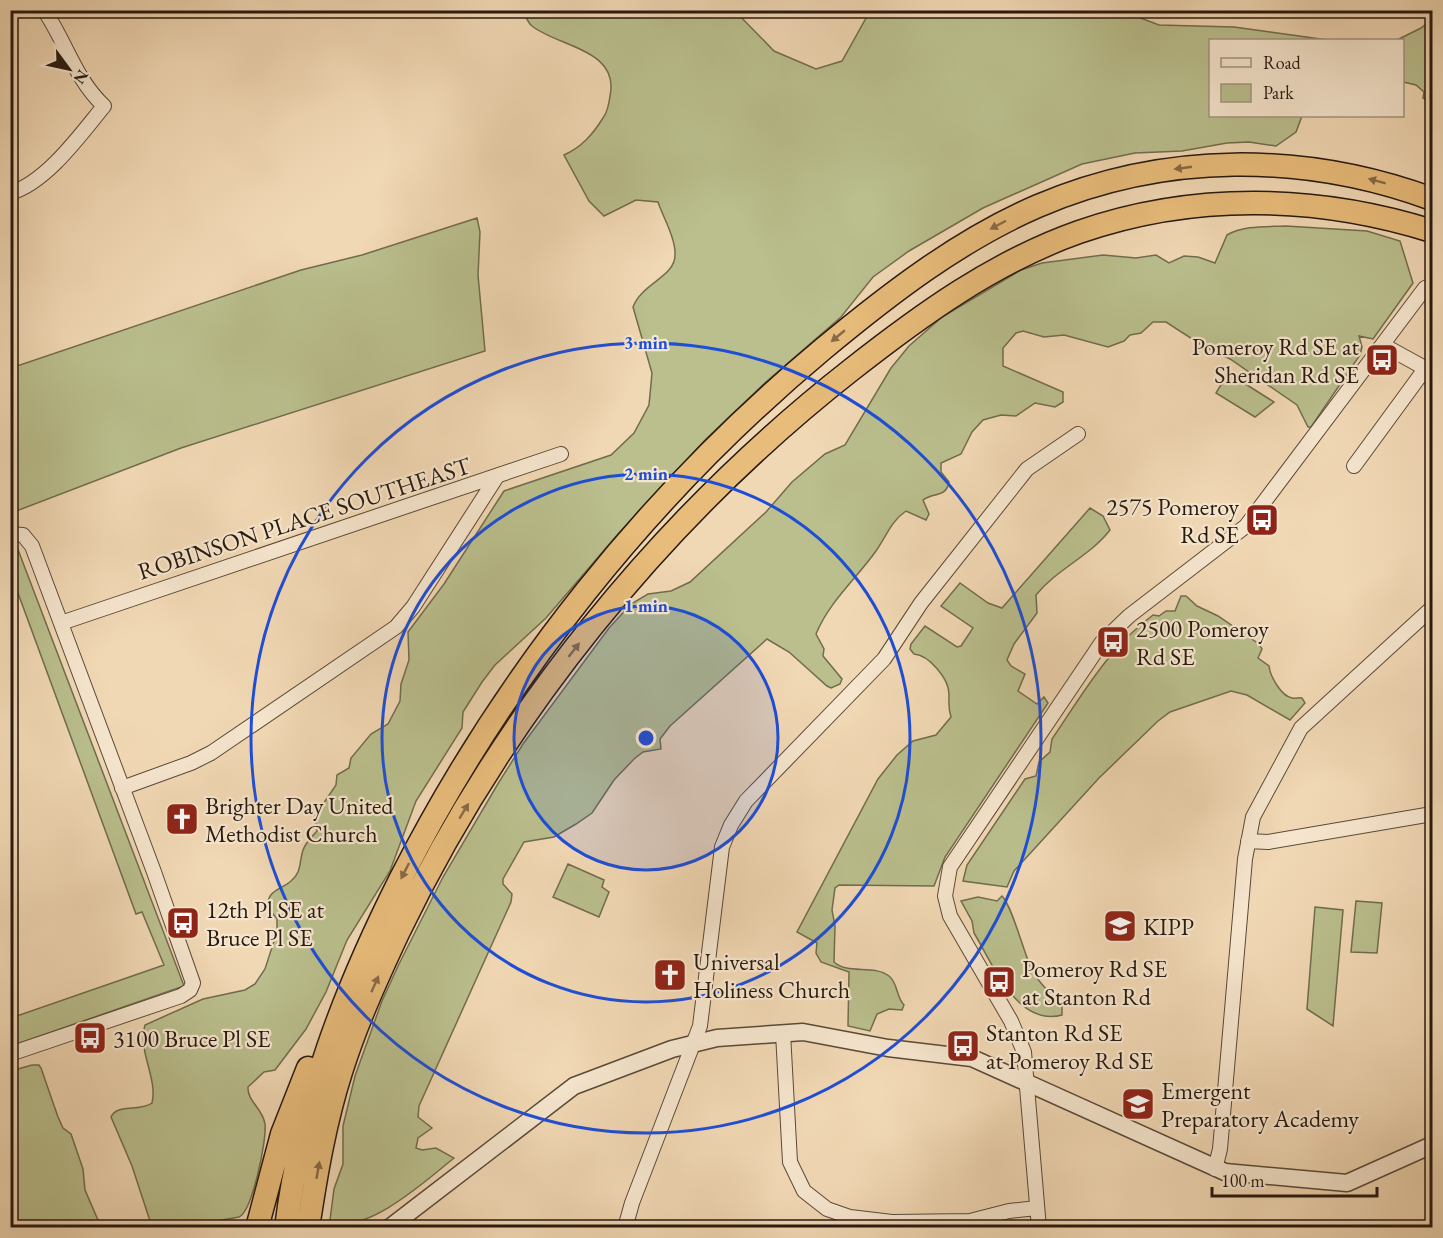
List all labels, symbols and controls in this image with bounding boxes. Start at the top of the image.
north arrow [39,39,99,99]
legend [1209,39,1404,117]
text: Road [1263,51,1302,74]
text: N [69,66,93,88]
text: Park [1263,81,1294,104]
one-way arrow [1174,163,1193,172]
one-way arrow [1368,176,1386,185]
one-way arrow [990,220,1007,230]
one-way arrow [831,330,846,342]
text: 3 min [624,331,668,354]
place label: Pomeroy Rd SE at Sheridan Rd SE [1192,331,1359,390]
bus stop icon: Pomeroy Rd SE at Sheridan Rd SE [1364,342,1400,378]
street label: ROBINSON PLACE SOUTHEAST [133,449,475,587]
text: 2 min [624,462,668,485]
place label: 2575 Pomeroy Rd SE [1106,491,1239,550]
bus stop icon: 2575 Pomeroy Rd SE [1244,502,1280,538]
text: 1 min [624,594,668,617]
place label: 2500 Pomeroy Rd SE [1136,613,1269,672]
bus stop icon: 2500 Pomeroy Rd SE [1095,624,1131,660]
one-way arrow [568,642,580,657]
centre of rings [636,728,656,748]
place label: Brighter Day United Methodist Church [205,790,394,849]
church icon: Brighter Day United Methodist Church [164,801,200,837]
one-way arrow [459,803,470,819]
one-way arrow [400,862,410,879]
place label: 12th Pl SE at Bruce Pl SE [206,894,325,953]
bus stop icon: 12th Pl SE at Bruce Pl SE [165,905,201,941]
school or university icon: KIPP [1102,908,1138,944]
place label: KIPP [1143,911,1194,942]
place label: Universal Holiness Church [693,946,850,1005]
place label: Pomeroy Rd SE at Stanton Rd [1022,953,1167,1012]
church icon: Universal Holiness Church [652,957,688,993]
bus stop icon: Pomeroy Rd SE at Stanton Rd [981,964,1017,1000]
one-way arrow [370,975,379,992]
place label: Stanton Rd SE at Pomeroy Rd SE [986,1017,1153,1076]
bus stop icon: 3100 Bruce Pl SE [72,1020,108,1056]
place label: 3100 Bruce Pl SE [113,1023,271,1054]
bus stop icon: Stanton Rd SE at Pomeroy Rd SE [945,1028,981,1064]
place label: Emergent Preparatory Academy [1161,1075,1359,1134]
school or university icon: Emergent Preparatory Academy [1120,1086,1156,1122]
one-way arrow [314,1160,323,1179]
scale bar [1212,1160,1377,1198]
text: 100 m [1221,1169,1265,1192]

